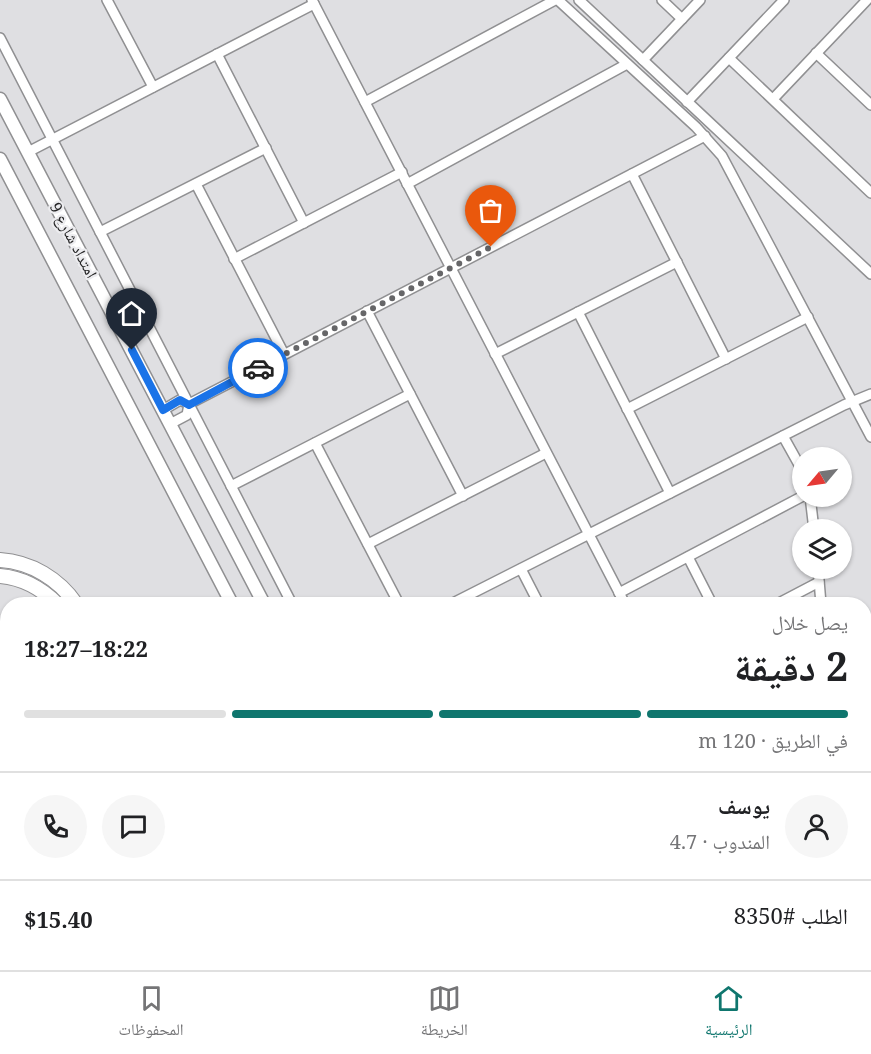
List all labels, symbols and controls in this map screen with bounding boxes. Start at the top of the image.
pin [465,185,516,247]
icon: bag [474,194,507,227]
street label: امتداد شارع 9 [45,198,103,282]
pin [106,288,157,350]
icon: home [115,297,148,330]
courier [228,338,288,398]
icon: car [242,352,275,385]
north arrow [792,447,852,507]
map controls [792,447,852,579]
button: layers [792,519,852,579]
text: يصل خلال [772,609,848,636]
text: 18:22–18:27 [24,633,148,663]
text: 2 دقيقة [734,639,848,692]
text: في الطريق · 120 m [698,727,848,754]
text: يوسف [718,790,770,820]
button: phone [24,795,87,858]
button: chat [102,795,165,858]
button: person [785,795,848,858]
text: المندوب · 4.7 [670,828,770,855]
text: الطلب #8350 [734,900,848,930]
text: $15.40 [24,904,93,934]
tab: المحفوظات [119,982,184,1045]
tab: الخريطة [421,982,468,1045]
tab: الرئيسية [705,982,752,1045]

